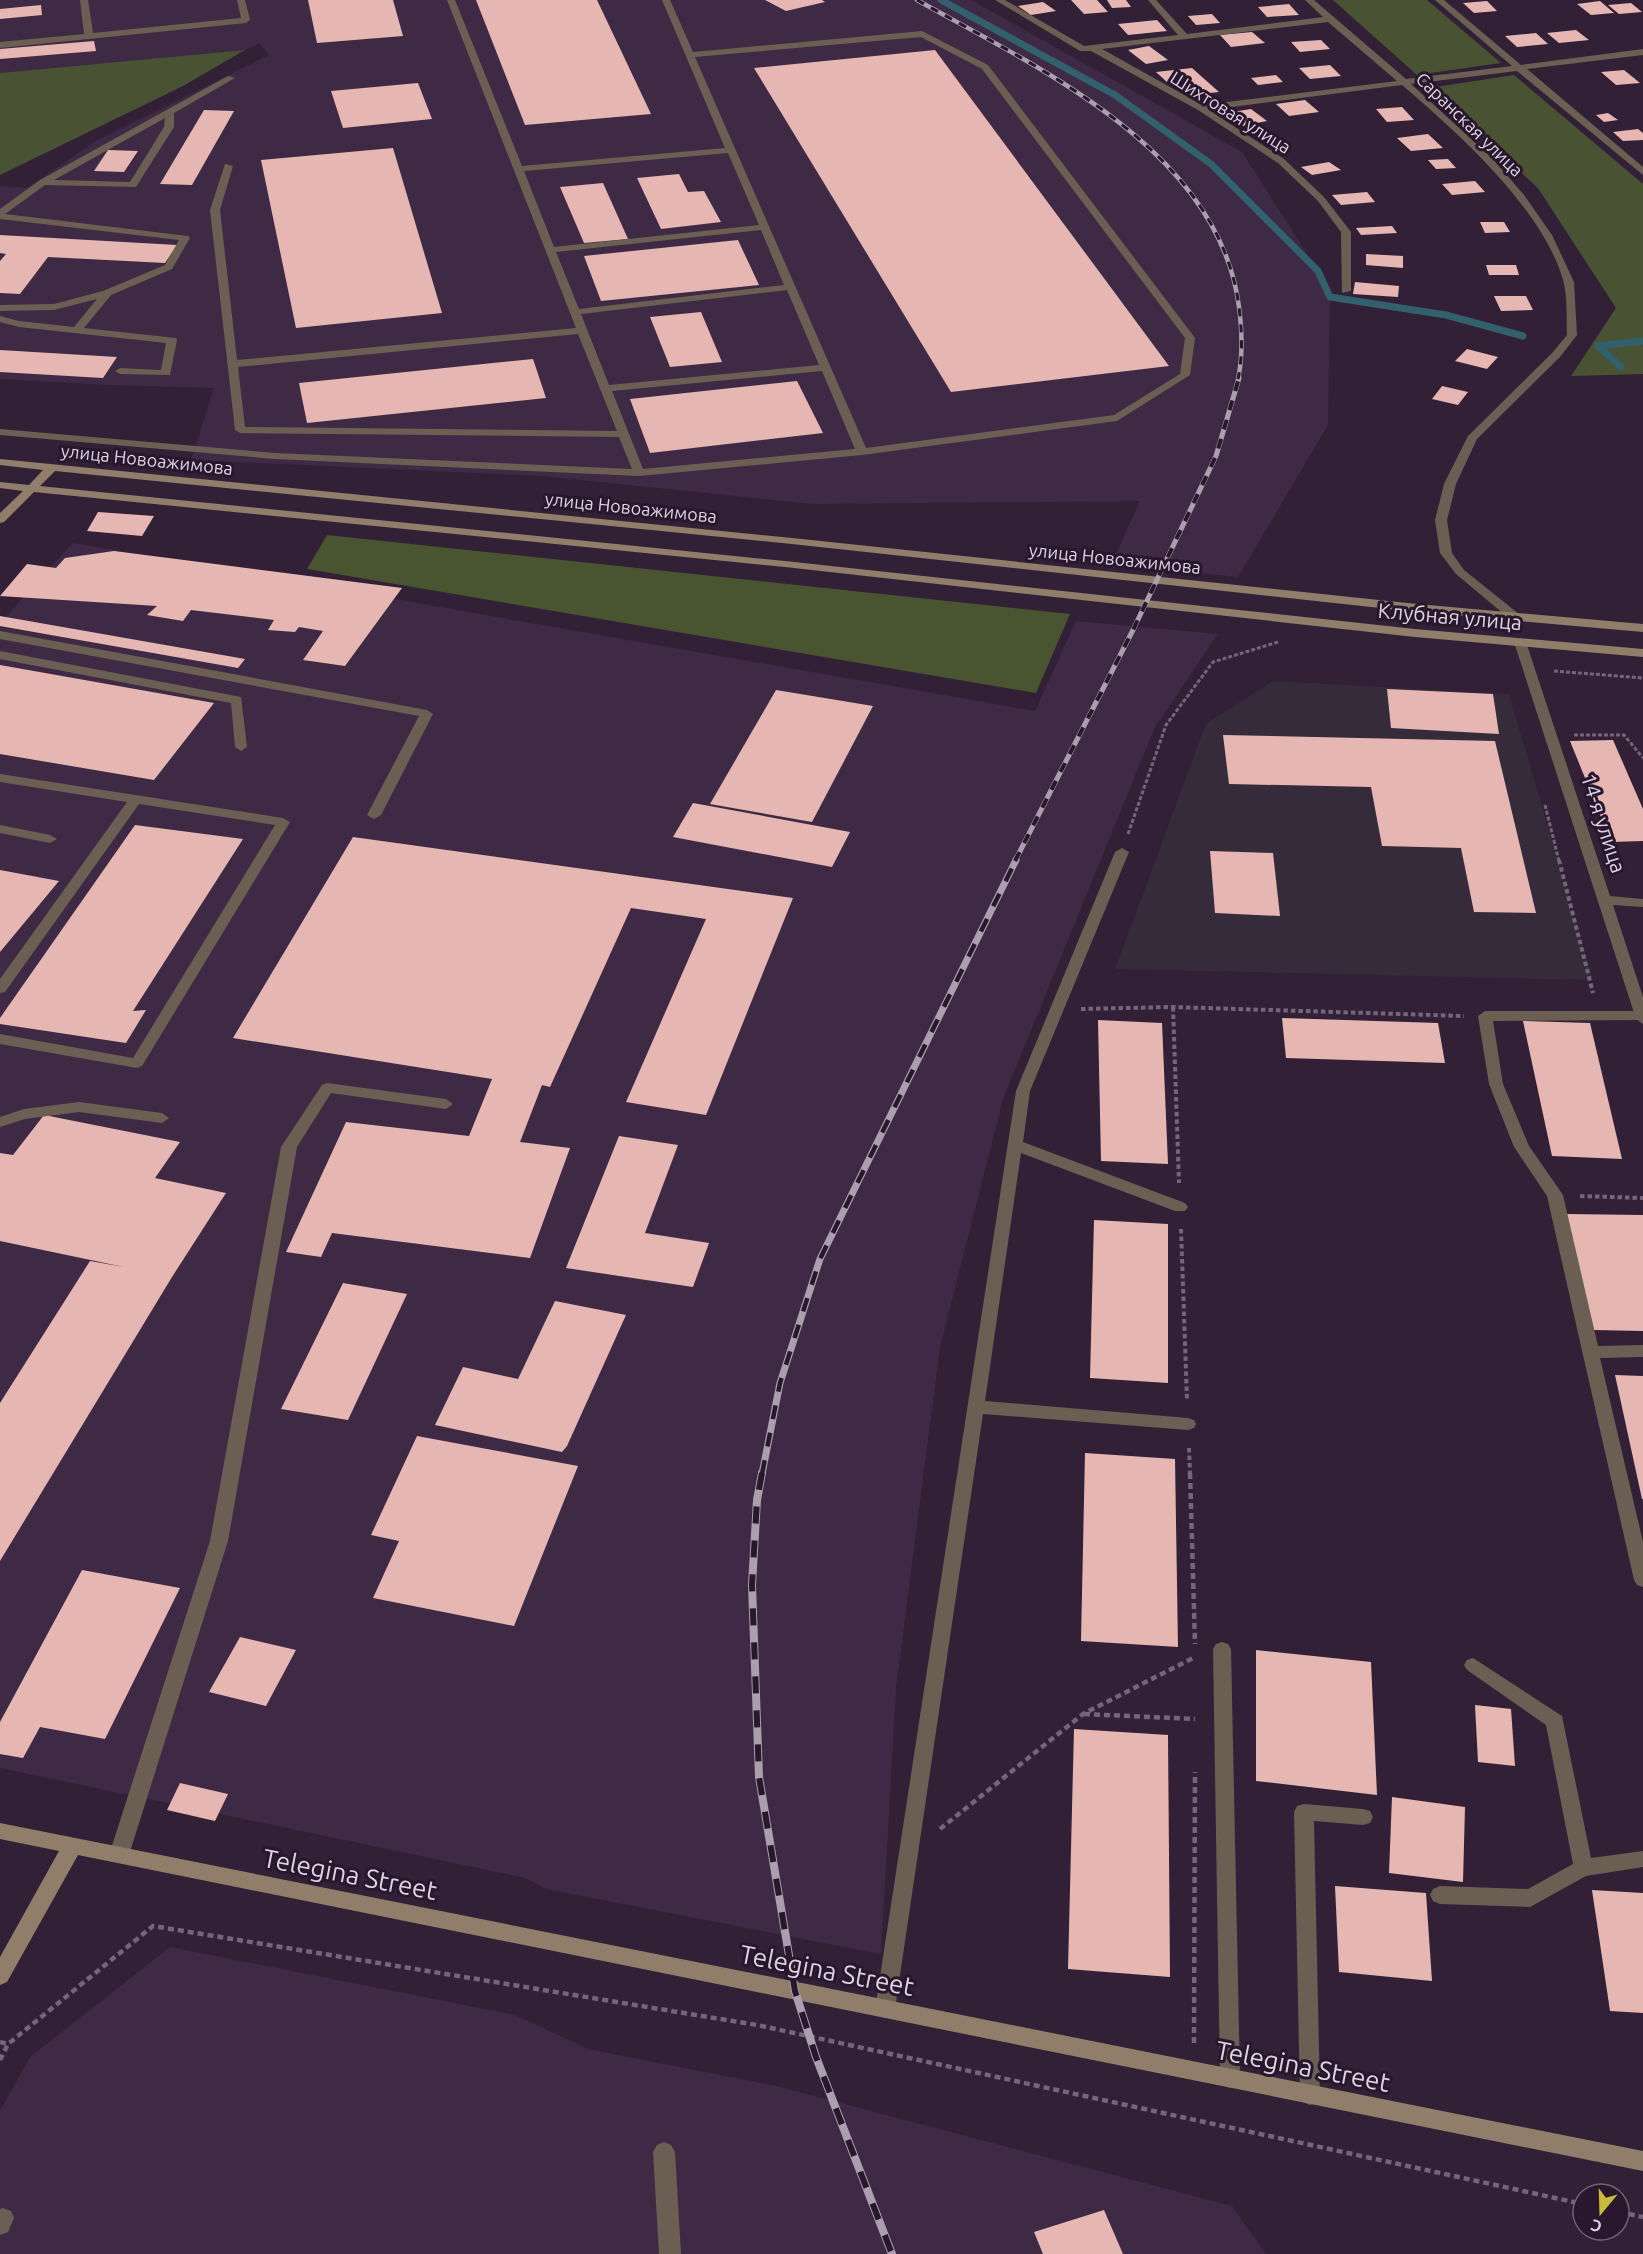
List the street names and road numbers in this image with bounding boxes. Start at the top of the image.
street label: Шихтовая улица [1167,67,1295,157]
street label: Саранская улица [1413,68,1527,180]
street label: улица Новоажимова [60,440,234,478]
street label: улица Новоажимова [544,488,718,526]
street label: улица Новоажимова [1028,539,1202,577]
street label: Клубная улица [1377,598,1523,634]
street label: 14-я улица [1577,770,1631,876]
street label: Telegina Street [260,1843,440,1905]
street label: Telegina Street [737,1939,917,2001]
street label: Telegina Street [1213,2035,1393,2097]

